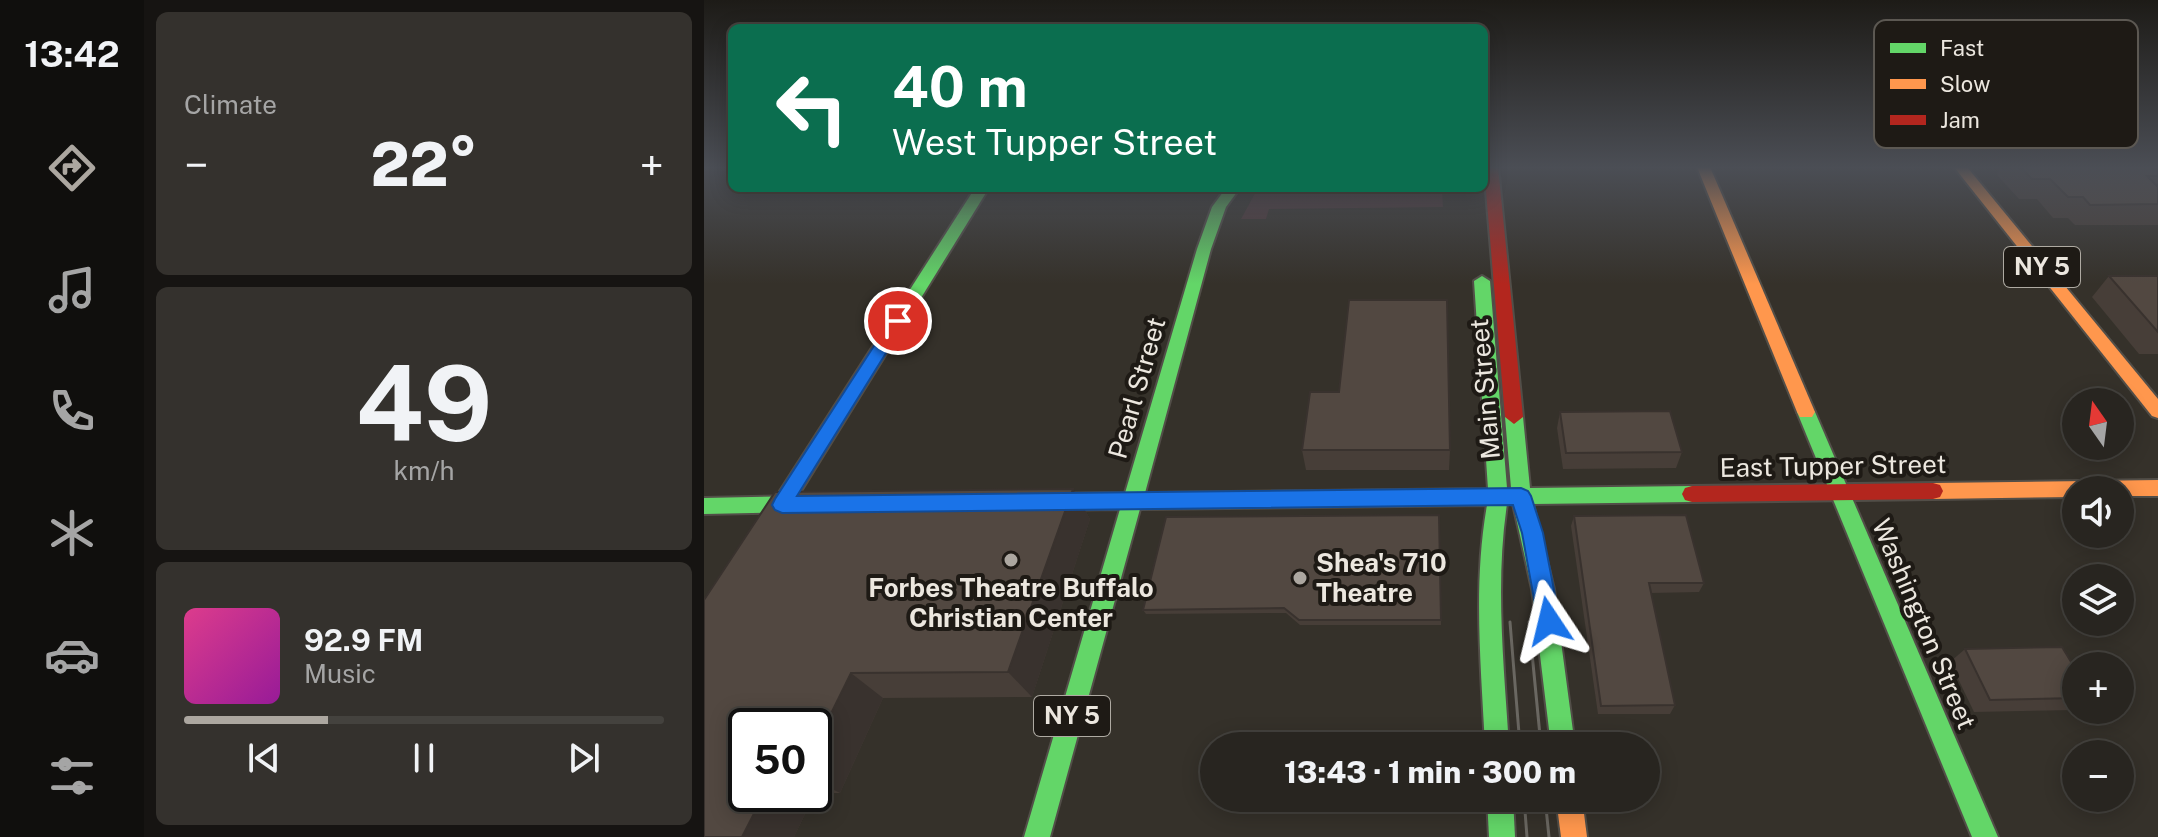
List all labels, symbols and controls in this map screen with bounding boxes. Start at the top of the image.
legend [1874,20,2138,148]
text: 13:42 [24,33,120,75]
text: Fast [1940,35,1984,61]
text: 40 m [892,54,1028,120]
icon: left [760,56,864,160]
text: Slow [1940,71,1990,97]
text: Climate [184,89,277,120]
text: Jam [1940,107,1980,133]
text: West Tupper Street [892,121,1217,163]
text: 22° [370,129,478,200]
text: − [184,139,208,191]
text: + [640,139,664,191]
icon: directions [44,140,100,196]
road number: NY 5 [2004,247,2080,287]
icon: music [44,262,100,318]
pin [864,287,932,355]
icon: arrive [876,299,920,343]
street label: Pearl Street [1102,314,1171,462]
street label: Main Street [1463,317,1506,461]
text: 49 [356,342,492,464]
icon: phone [44,383,100,439]
north arrow [2062,388,2134,460]
map controls [2062,388,2134,812]
street label: East Tupper Street [1719,448,1947,483]
text: km/h [393,455,455,486]
button: sound [2062,476,2134,548]
icon: climate [44,505,100,561]
street label: Washington Street [1866,514,1983,734]
place label: Shea's 710 Theatre [1316,547,1447,608]
marker: Forbes Theatre Buffalo Christian Center [1002,551,1020,569]
button: layers [2062,564,2134,636]
marker: Shea's 710 Theatre [1291,569,1309,587]
place label: Forbes Theatre Buffalo Christian Center [868,572,1154,633]
position arrow [1507,579,1591,663]
text: 92.9 FM [304,622,423,658]
icon: car [44,627,100,683]
button: + [2062,652,2134,724]
text: Music [304,658,376,689]
road number: NY 5 [1034,696,1110,736]
speed limit sign: 50 [728,708,832,812]
icon: previous [242,736,286,780]
icon: pause [402,736,446,780]
icon: next [562,736,606,780]
button: − [2062,740,2134,812]
icon: filters [44,748,100,804]
text: 13:43 · 1 min · 300 m [1284,754,1576,790]

